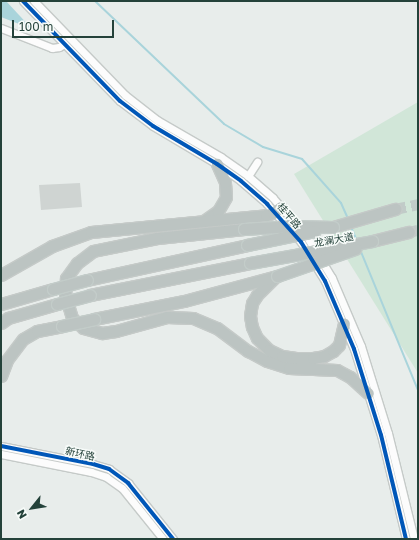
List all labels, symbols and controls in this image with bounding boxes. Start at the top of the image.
scale bar [14,12,116,38]
text: 100 m [19,19,53,34]
street label: 桂平路 [275,201,303,231]
street label: 龙澜大道 [313,231,355,249]
street label: 新环路 [64,445,96,463]
north arrow [12,488,52,528]
text: N [13,507,29,521]

